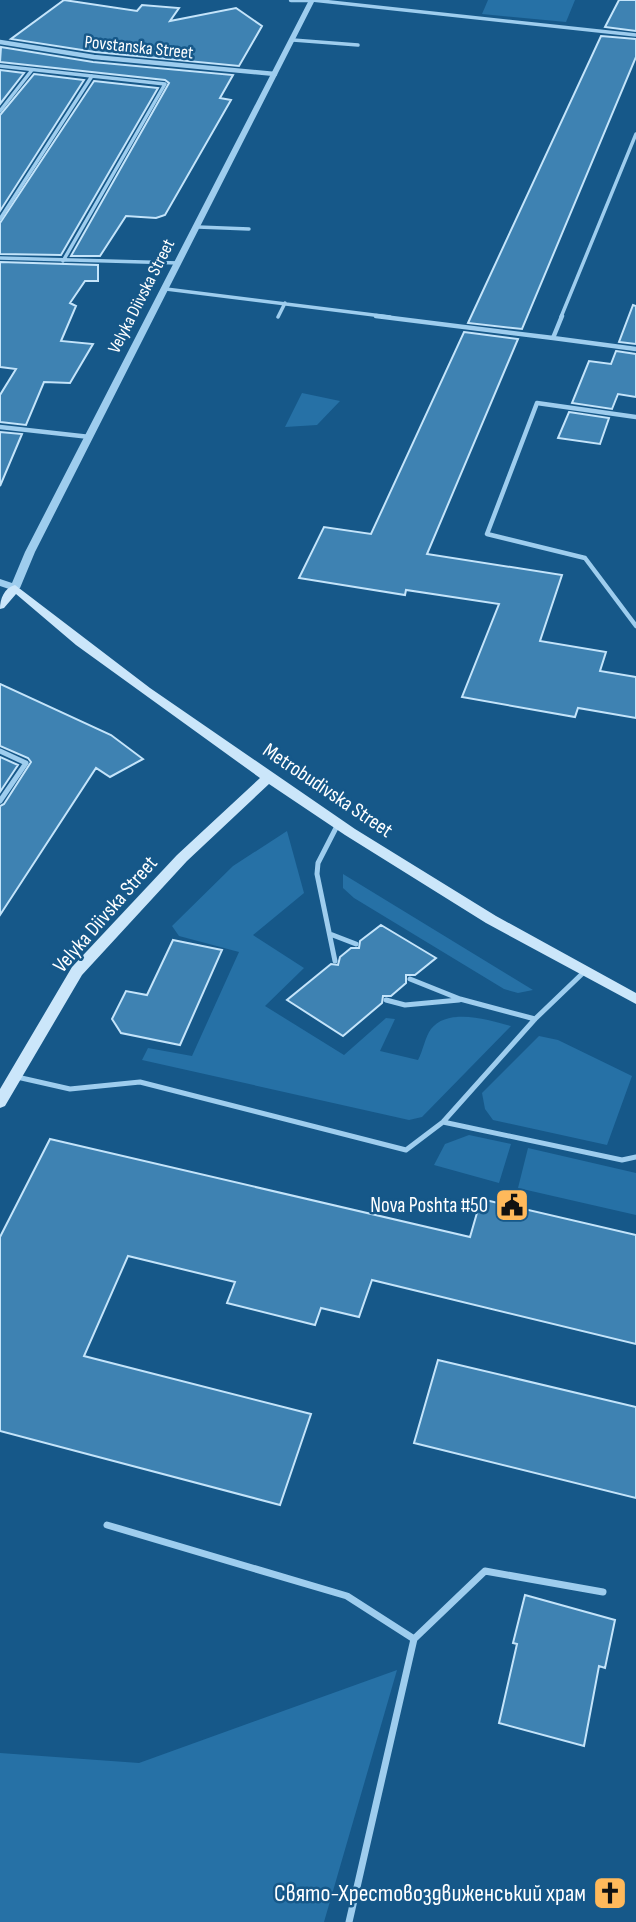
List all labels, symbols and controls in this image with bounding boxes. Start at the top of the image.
street label: Povstanska Street [83,31,195,64]
street label: Velyka Diivska Street [104,235,179,357]
street label: Metrobudivska Street [258,738,397,843]
street label: Velyka Diivska Street [48,851,163,978]
public building icon: Nova Poshta #50 [493,1186,531,1224]
place label: Nova Poshta #50 [370,1193,488,1218]
church icon: Свято-Хрестовоздвиженський храм [591,1874,629,1912]
place label: Свято-Хрестовоздвиженський храм [274,1879,586,1908]

